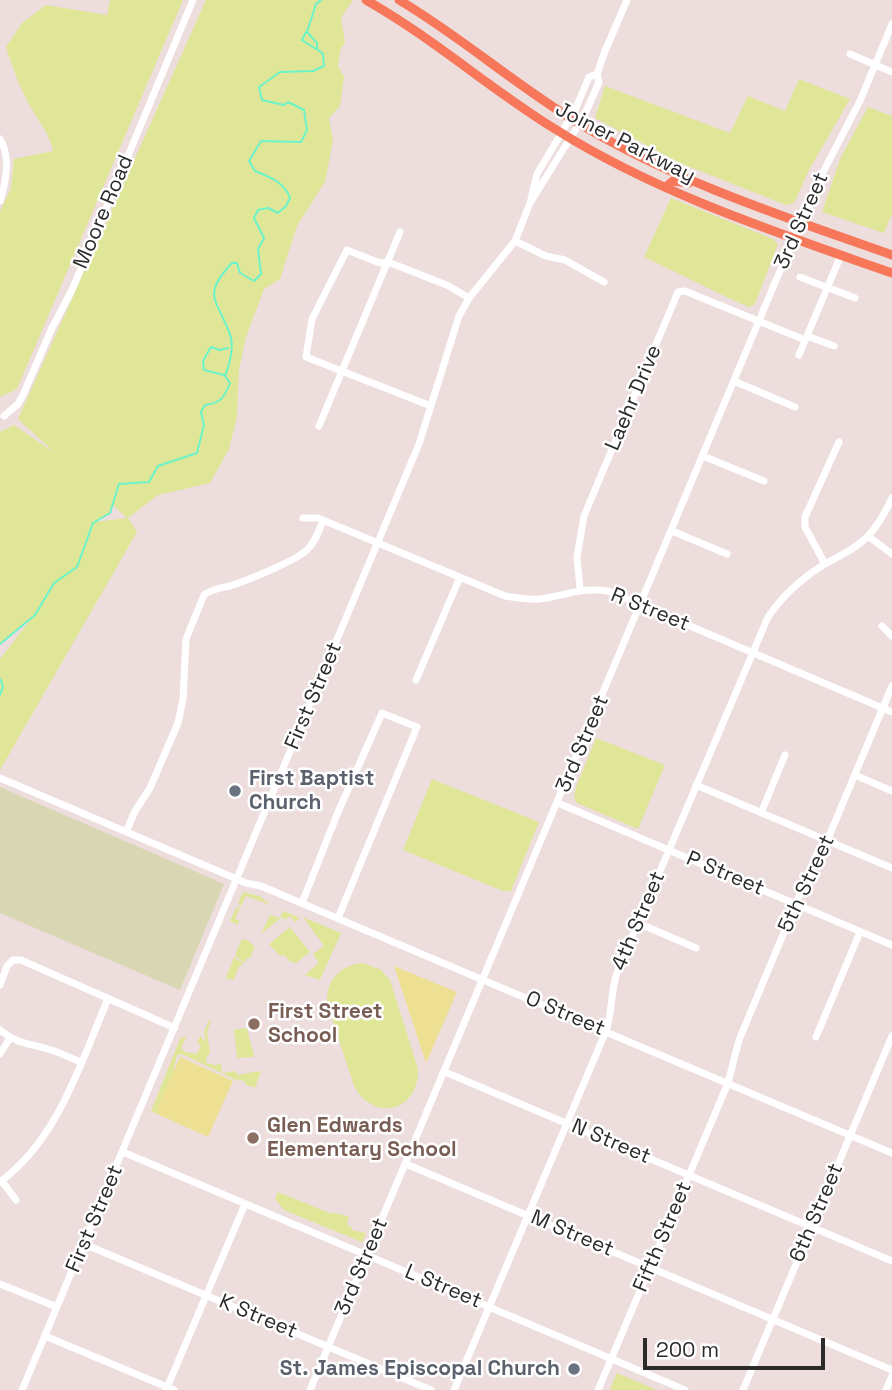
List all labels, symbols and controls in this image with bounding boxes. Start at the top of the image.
street label: Joiner Parkway [551,97,699,189]
street label: Moore Road [69,151,139,273]
street label: 3rd Street [769,169,835,273]
street label: Laehr Drive [600,341,668,455]
street label: R Street [607,583,693,637]
street label: First Street [280,638,348,754]
street label: 3rd Street [551,692,615,796]
place label: First Baptist Church [249,766,374,816]
marker: First Baptist Church [227,783,243,799]
street label: 5th Street [773,831,841,937]
street label: P Street [682,846,768,902]
street label: 4th Street [607,868,671,974]
street label: O Street [522,986,608,1042]
place label: First Street School [268,999,382,1049]
marker: First Street School [246,1016,262,1032]
place label: Glen Edwards Elementary School [267,1113,457,1163]
street label: N Street [568,1114,654,1170]
marker: Glen Edwards Elementary School [245,1130,261,1146]
street label: 6th Street [785,1160,849,1266]
street label: First Street [61,1161,129,1277]
street label: Fifth Street [628,1178,698,1296]
street label: M Street [527,1205,617,1263]
street label: 3rd Street [330,1215,394,1319]
street label: L Street [401,1260,485,1314]
street label: K Street [215,1289,301,1345]
scale bar [647,1324,829,1368]
text: 200 m [656,1336,719,1363]
place label: St. James Episcopal Church [280,1356,560,1382]
marker: St. James Episcopal Church [566,1361,582,1377]

